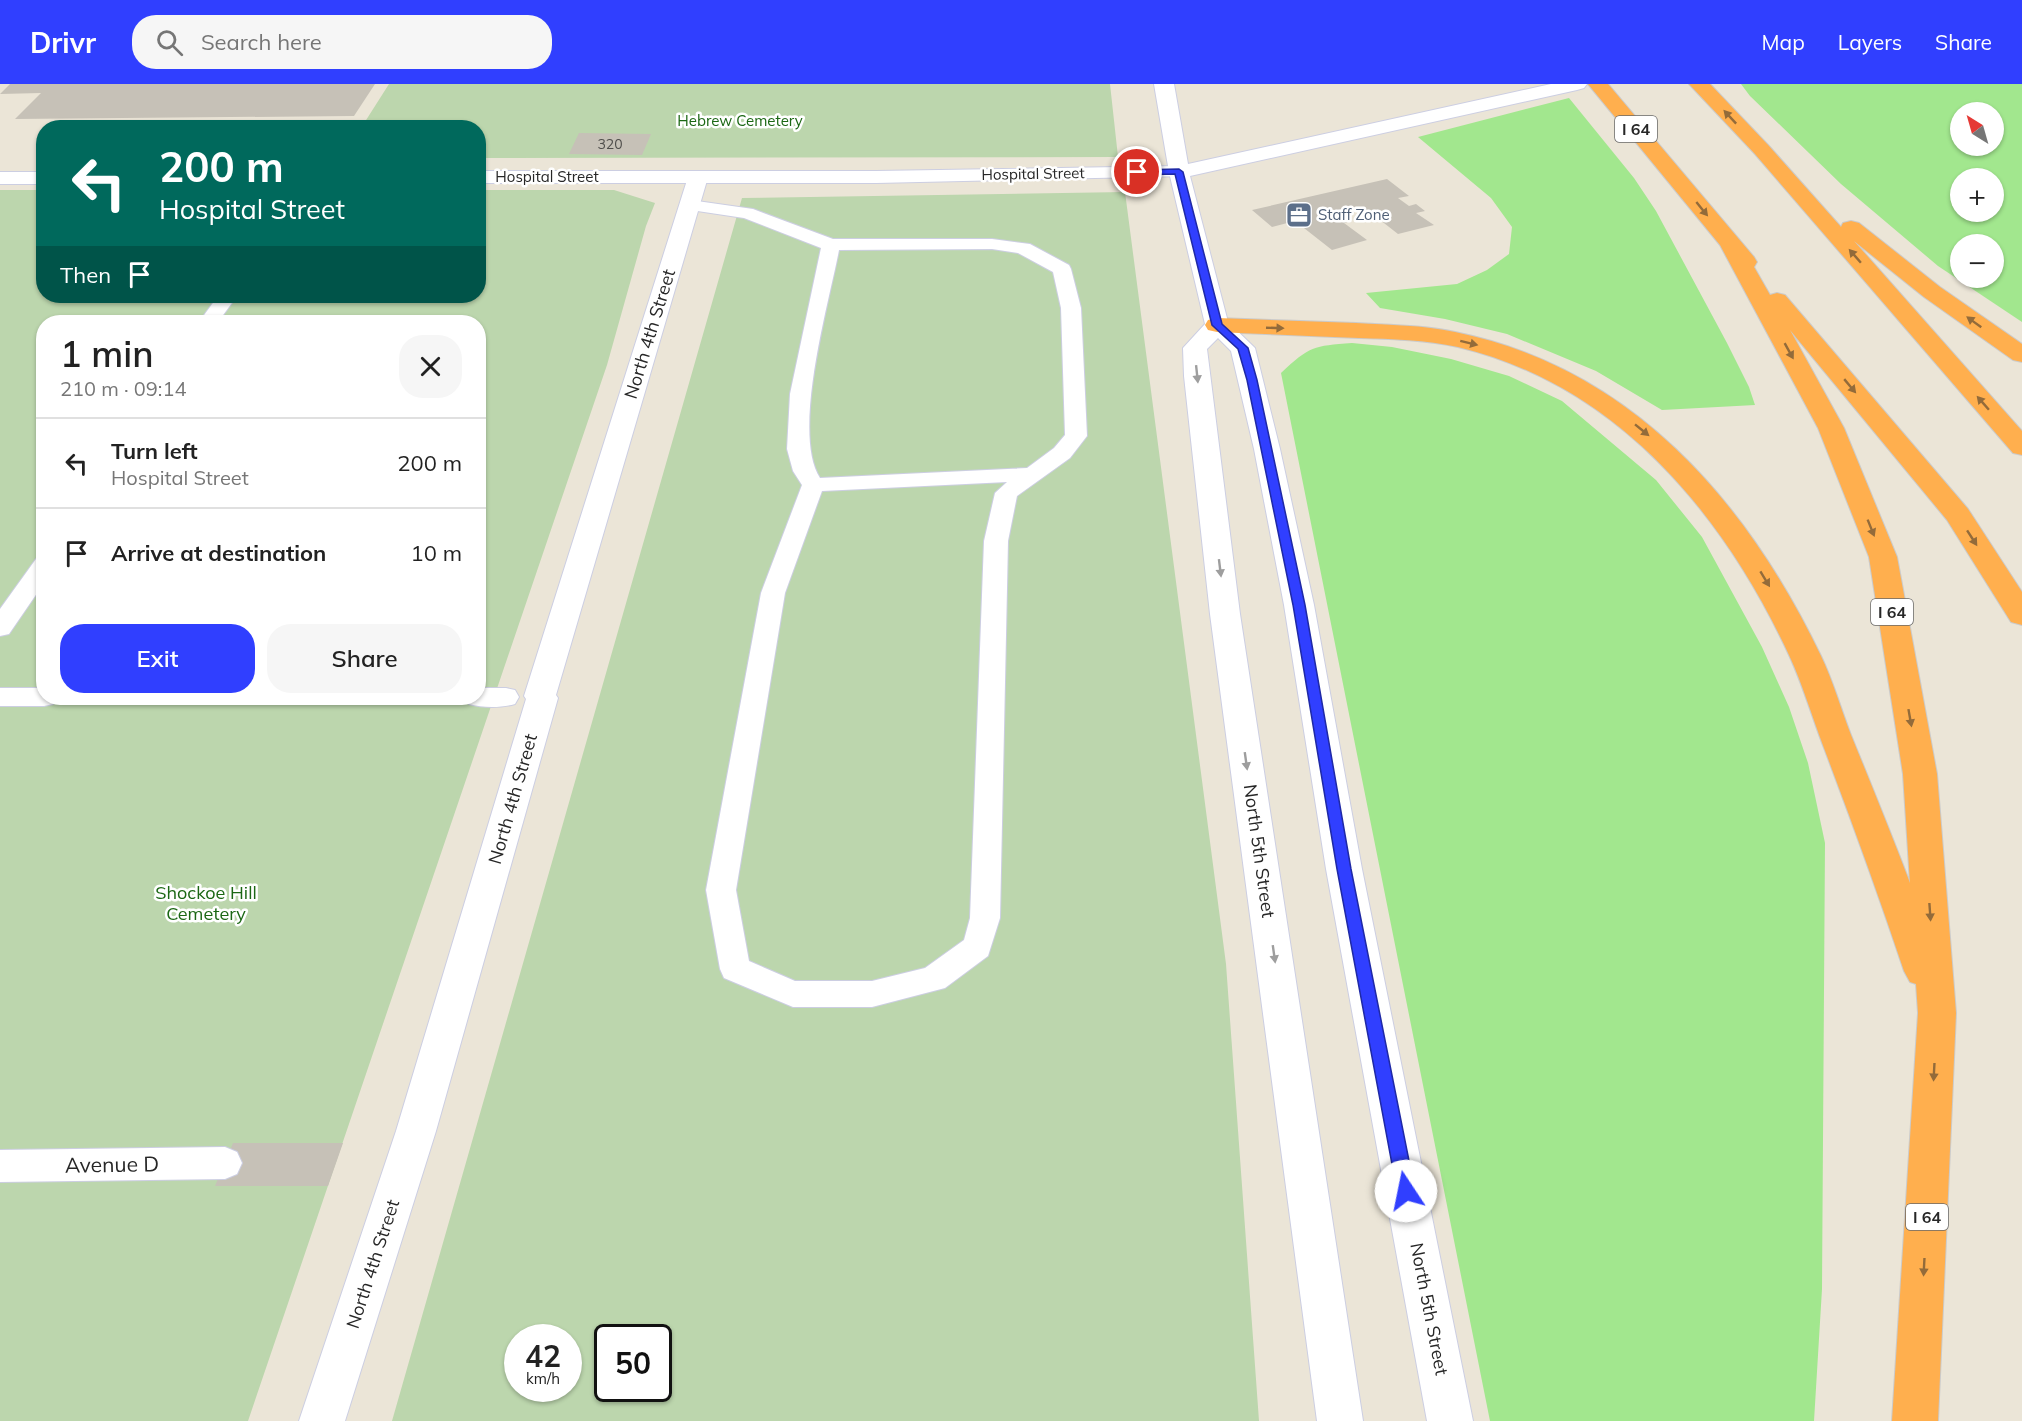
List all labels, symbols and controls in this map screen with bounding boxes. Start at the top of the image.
search box [132,15,552,69]
text: Drivr [30,25,96,60]
icon: search [153,26,186,59]
text: Search here [201,28,322,56]
text: Map [1762,29,1805,55]
text: Layers [1838,29,1902,55]
text: Share [1935,29,1992,55]
north arrow [1950,102,2004,156]
map controls [1950,102,2004,288]
one-way arrow [1724,110,1738,124]
park label: Hebrew Cemetery [677,111,803,130]
road number: I 64 [1615,116,1657,142]
house number: 320 [597,135,623,153]
text: 200 m [159,140,284,193]
icon: left [60,144,138,222]
pin [1111,146,1162,197]
icon: arrive [1120,155,1153,188]
street label: Hospital Street [981,163,1085,184]
street label: Hospital Street [495,167,599,186]
button: + [1950,168,2004,222]
text: Hospital Street [159,192,345,226]
office icon: Staff Zone [1284,200,1314,230]
one-way arrow [1696,201,1709,217]
place label: Staff Zone [1318,205,1390,224]
button: − [1950,234,2004,288]
one-way arrow [1849,249,1862,264]
icon: arrive [123,258,156,291]
text: Then [60,261,111,289]
street label: North 4th Street [619,266,680,401]
one-way arrow [1966,317,1982,328]
one-way arrow [1266,323,1285,332]
text: 1 min [60,331,154,376]
button: close [399,335,462,398]
one-way arrow [1460,338,1479,348]
one-way arrow [1784,343,1794,360]
one-way arrow [1192,365,1202,384]
text: 210 m · 09:14 [60,376,186,401]
one-way arrow [1843,378,1856,394]
one-way arrow [1977,395,1990,411]
one-way arrow [1634,423,1649,435]
text: Turn left [111,437,198,465]
icon: left [60,447,93,480]
text: 200 m [397,449,462,477]
text: Hospital Street [111,465,249,490]
one-way arrow [1867,519,1876,537]
one-way arrow [1967,529,1978,546]
icon: arrive [60,537,93,570]
text: Arrive at destination [111,539,326,567]
text: 10 m [411,539,462,567]
one-way arrow [1215,559,1225,578]
one-way arrow [1760,571,1770,588]
road number: I 64 [1871,599,1913,625]
button: Exit [60,624,255,693]
button: Share [267,624,462,693]
one-way arrow [1906,709,1915,728]
street label: North 4th Street [483,731,542,867]
one-way arrow [1242,752,1251,771]
street label: North 5th Street [1239,783,1280,919]
park label: Shockoe Hill Cemetery [155,881,257,925]
one-way arrow [1925,903,1935,922]
one-way arrow [1269,945,1278,964]
one-way arrow [1930,1062,1939,1081]
street label: Avenue D [65,1150,159,1178]
position arrow [1374,1159,1438,1223]
street label: North 4th Street [341,1196,404,1331]
road number: I 64 [1906,1204,1948,1230]
street label: North 5th Street [1405,1241,1454,1377]
one-way arrow [1920,1257,1929,1276]
speed limit sign: 50 [594,1324,672,1402]
text: 42 [525,1337,561,1375]
text: km/h [526,1369,560,1388]

